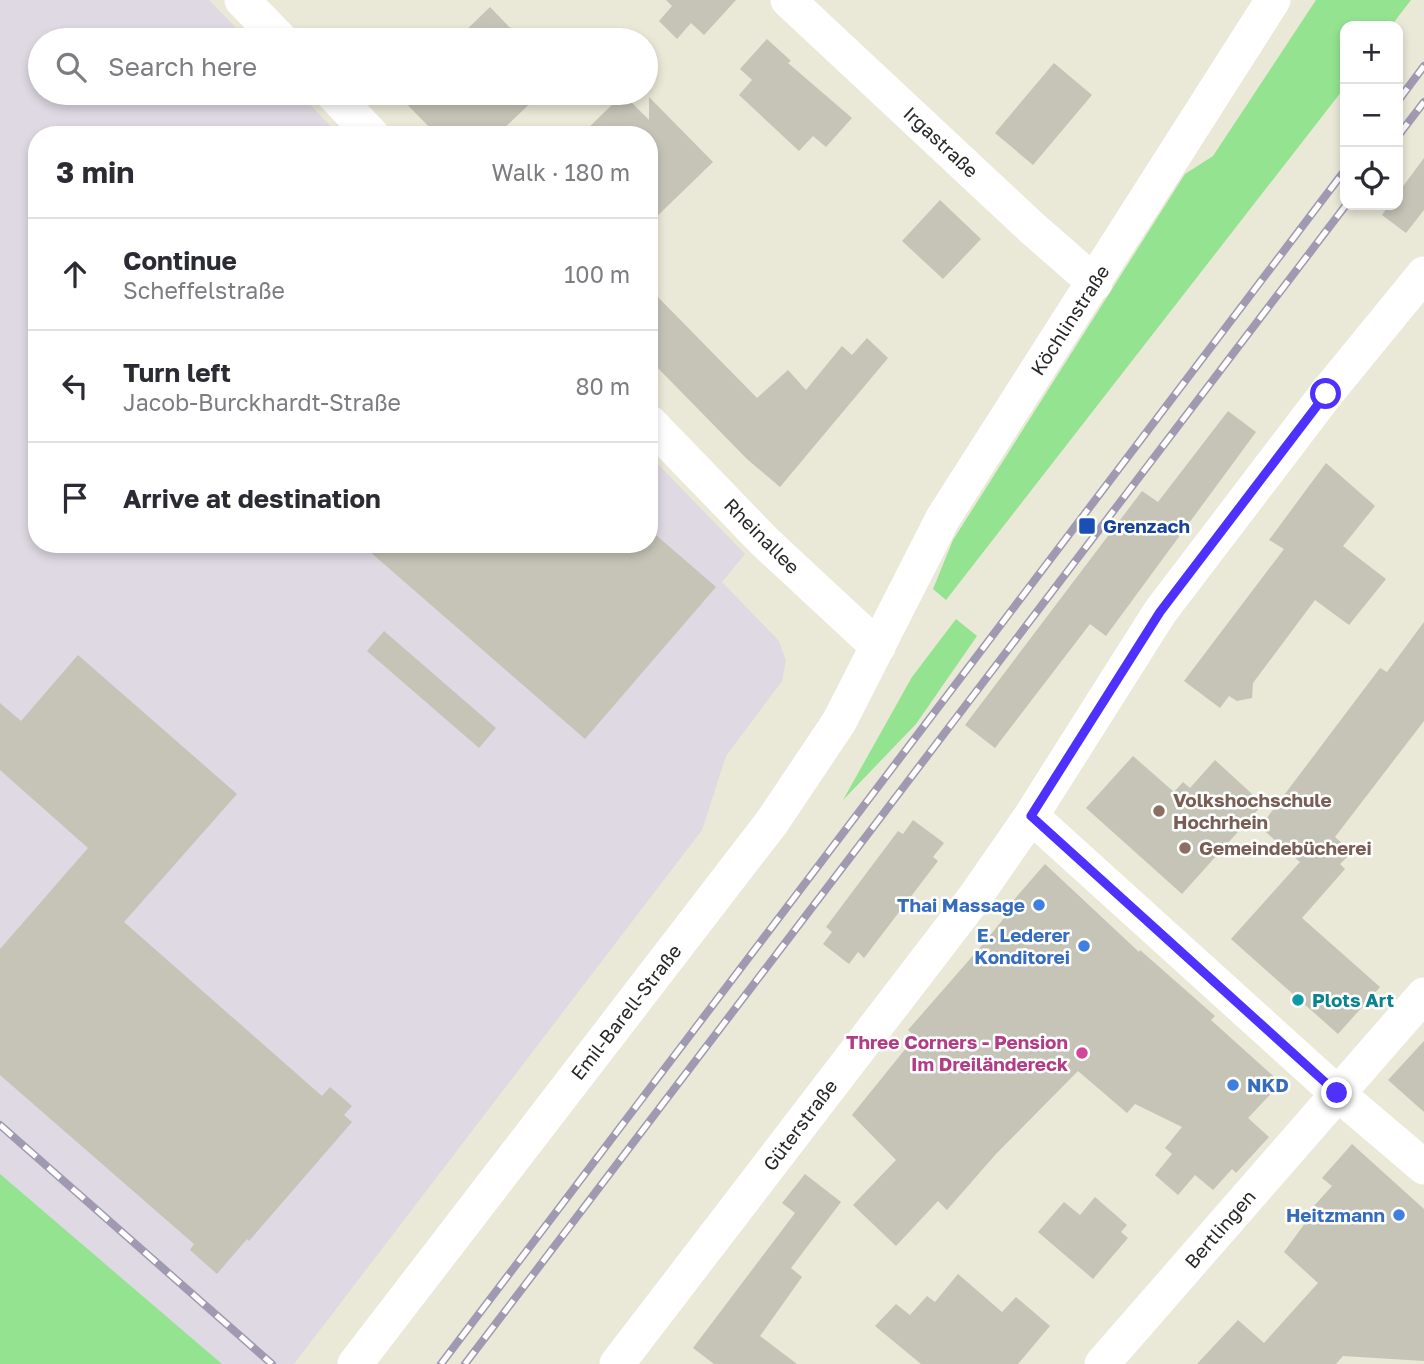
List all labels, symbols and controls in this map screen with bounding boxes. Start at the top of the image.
map controls [1340,21,1403,210]
button: + [1340,21,1403,84]
search box [28,28,658,105]
icon: search [52,48,90,86]
text: Search here [108,51,257,82]
button: − [1340,84,1403,147]
street label: Irgastraße [899,101,983,182]
button: locate [1340,147,1403,210]
text: 3 min [56,154,134,190]
text: Walk · 180 m [492,158,630,186]
text: Continue [123,245,237,276]
icon: ahead [56,255,94,293]
text: 100 m [564,260,630,288]
street label: Köchlinstraße [1025,260,1114,379]
text: Scheffelstraße [123,276,285,304]
text: Turn left [123,357,231,388]
icon: left [56,367,94,405]
text: 80 m [576,372,630,400]
route start [1310,378,1341,409]
text: Jacob-Burckhardt-Straße [123,388,401,416]
icon: arrive [56,479,94,517]
text: Arrive at destination [123,483,381,514]
street label: Rheinallee [720,493,805,578]
place label: Grenzach [1103,514,1190,537]
marker: Grenzach [1077,516,1097,536]
place label: Volkshochschule Hochrhein [1173,788,1332,833]
marker: Volkshochschule Hochrhein [1151,803,1167,819]
place label: Gemeindebücherei [1199,836,1372,859]
marker: Gemeindebücherei [1177,840,1193,856]
place label: Thai Massage [897,893,1025,916]
marker: Thai Massage [1031,897,1047,913]
place label: E. Lederer Konditorei [974,923,1071,968]
marker: E. Lederer Konditorei [1076,938,1092,954]
street label: Emil-Barell-Straße [566,939,686,1084]
place label: Plots Art [1312,988,1395,1011]
marker: Plots Art [1290,992,1306,1008]
place label: Three Corners - Pension Im Dreiländereck [846,1030,1068,1075]
marker: Three Corners - Pension Im Dreiländereck [1074,1045,1090,1061]
place label: NKD [1247,1073,1289,1096]
street label: Güterstraße [758,1074,841,1175]
marker: NKD [1225,1077,1241,1093]
route end [1321,1077,1352,1108]
street label: Bertlingen [1179,1185,1260,1273]
place label: Heitzmann [1286,1203,1385,1226]
marker: Heitzmann [1391,1207,1407,1223]

